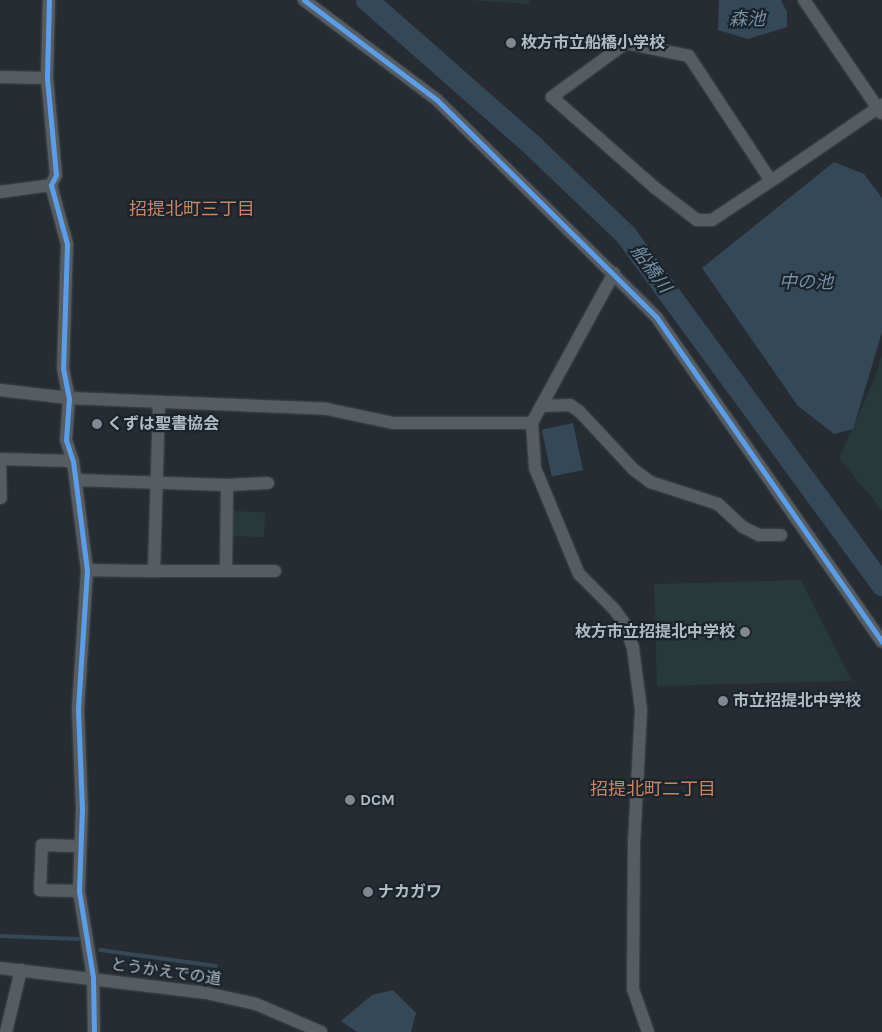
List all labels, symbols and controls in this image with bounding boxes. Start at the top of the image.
water label: 森池 [729,8,765,30]
place label: 枚方市立船橋小学校 [521,33,665,53]
marker: 枚方市立船橋小学校 [505,37,517,49]
district label: 招提北町三丁目 [129,198,255,220]
water label: 船橋川 [626,241,676,297]
water label: 中の池 [779,271,833,293]
place label: くずは聖書協会 [107,414,219,434]
marker: くずは聖書協会 [91,418,103,430]
place label: 枚方市立招提北中学校 [575,622,735,642]
marker: 枚方市立招提北中学校 [739,626,751,638]
place label: 市立招提北中学校 [733,691,861,711]
marker: 市立招提北中学校 [717,695,729,707]
district label: 招提北町二丁目 [590,778,716,800]
place label: DCM [360,790,395,810]
marker: DCM [344,794,356,806]
place label: ナカガワ [378,882,442,902]
marker: ナカガワ [362,886,374,898]
street label: とうかえでの道 [109,955,223,989]

